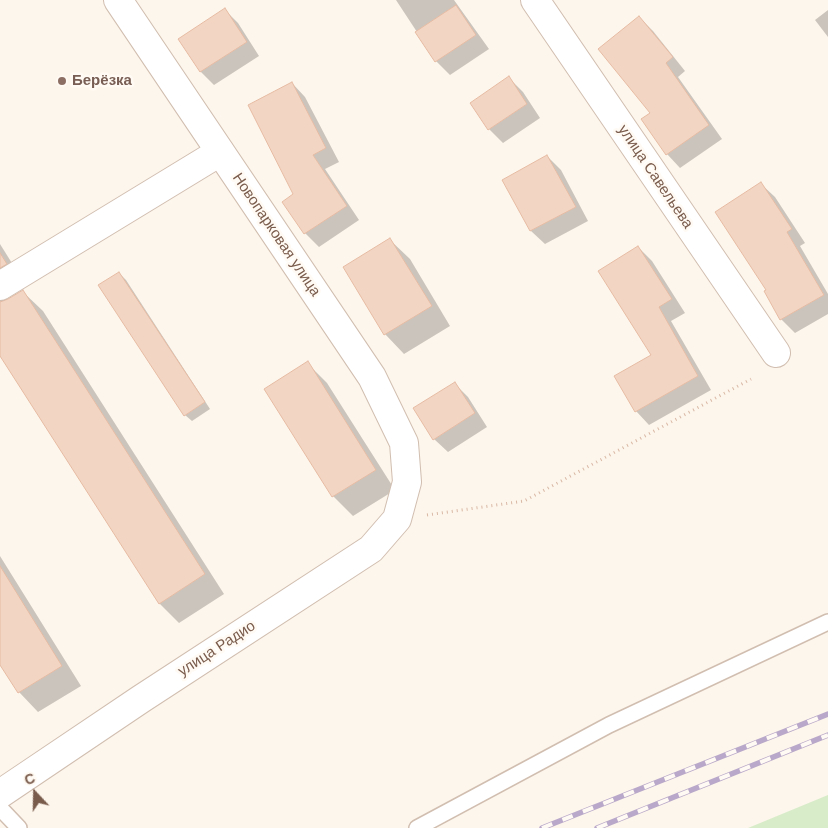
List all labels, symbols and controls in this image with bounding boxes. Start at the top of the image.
place label: Берёзка [72,72,132,90]
marker: Берёзка [56,75,68,87]
street label: улица Савельева [614,122,696,232]
street label: Новопарковая улица [228,170,324,300]
street label: улица Радио [175,617,259,681]
north arrow [10,768,60,818]
text: С [22,769,38,789]

